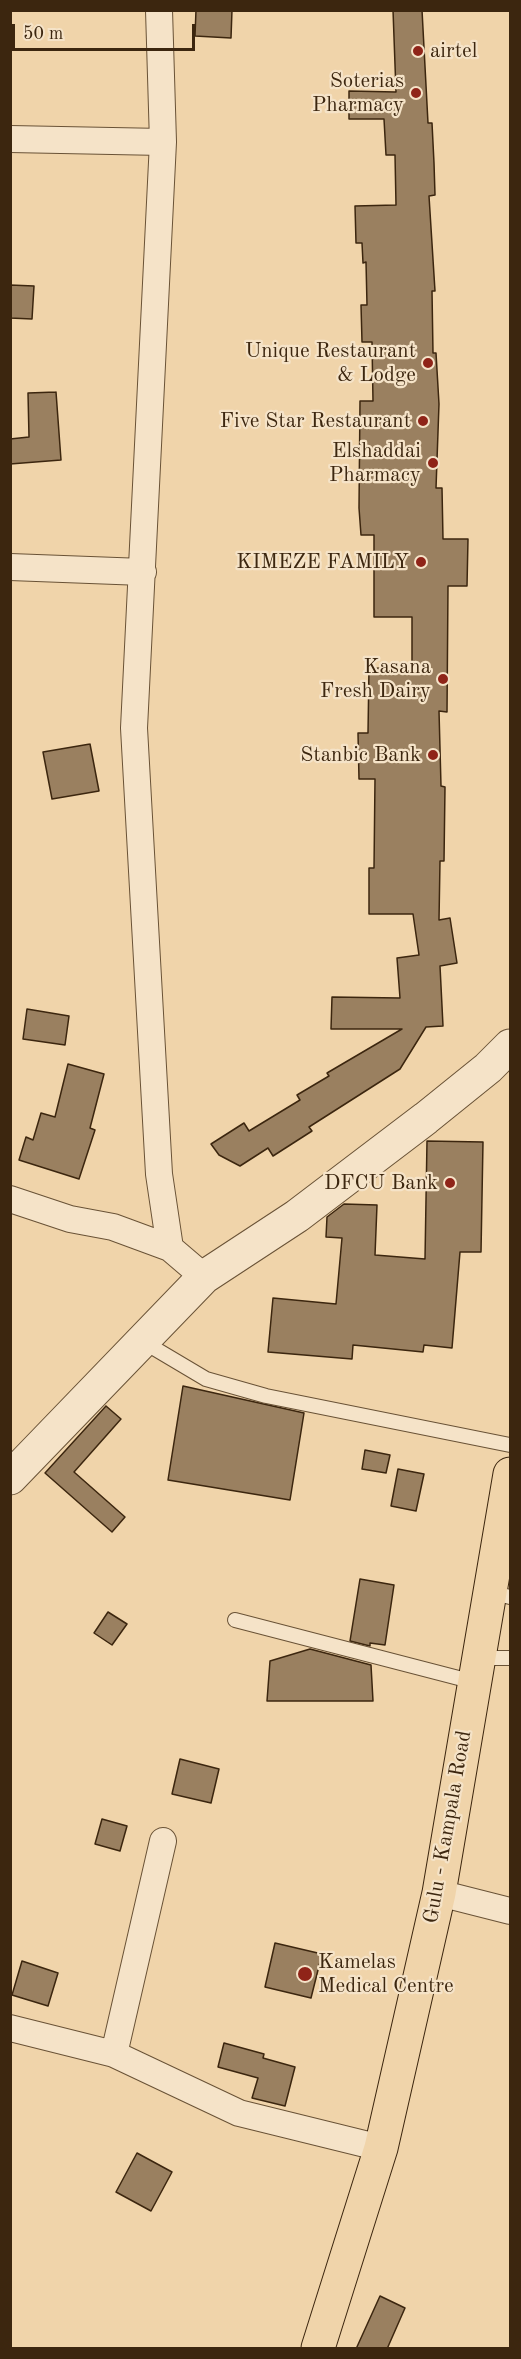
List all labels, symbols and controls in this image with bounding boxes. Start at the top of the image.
scale bar [15,12,198,50]
text: 50 m [23,25,63,43]
place label: airtel [430,38,477,64]
marker: airtel [411,44,425,58]
place label: Soterias Pharmacy [312,68,404,118]
marker: Soterias Pharmacy [409,86,423,100]
place label: Unique Restaurant & Lodge [245,338,416,388]
marker: Unique Restaurant & Lodge [421,356,435,370]
place label: Five Star Restaurant [220,408,411,434]
marker: Five Star Restaurant [416,414,430,428]
place label: Elshaddai Pharmacy [329,438,421,488]
marker: Elshaddai Pharmacy [426,456,440,470]
place label: KIMEZE FAMILY [236,549,409,575]
marker: KIMEZE FAMILY [414,555,428,569]
place label: Kasana Fresh Dairy [320,654,431,704]
marker: Kasana Fresh Dairy [436,672,450,686]
place label: Stanbic Bank [300,742,421,768]
marker: Stanbic Bank [426,748,440,762]
place label: DFCU Bank [324,1170,438,1196]
marker: DFCU Bank [443,1176,457,1190]
street label: Gulu - Kampala Road [419,1728,477,1926]
place label: Kamelas Medical Centre [318,1949,454,1999]
marker: Kamelas Medical Centre [296,1965,314,1983]

